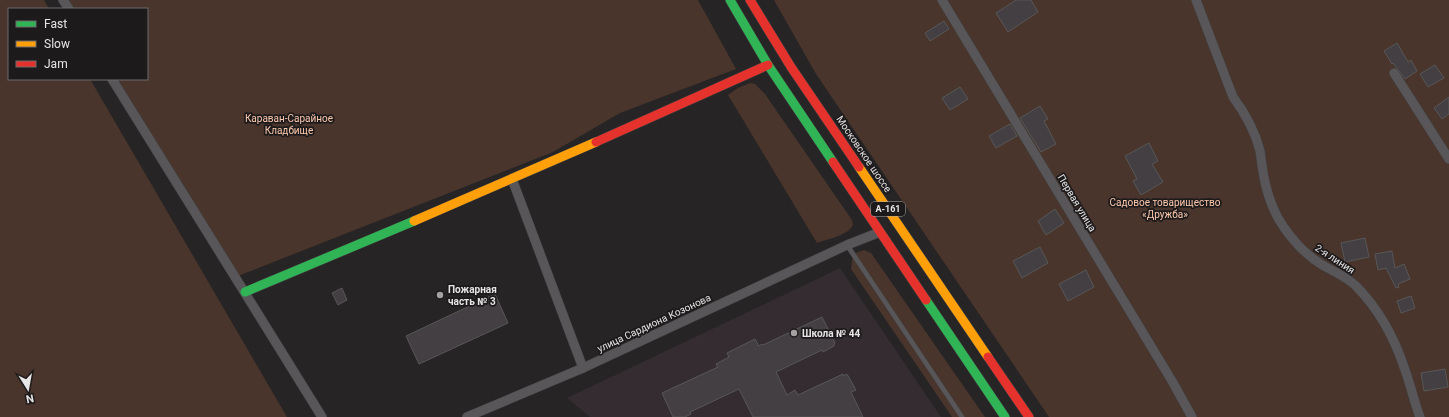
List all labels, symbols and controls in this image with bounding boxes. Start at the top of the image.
legend [8,8,148,80]
text: Fast [44,17,67,31]
text: Slow [44,37,70,51]
text: Jam [44,57,68,71]
park label: Караван-Сарайное Кладбище [245,113,333,136]
street label: Московское шоссе [834,114,894,194]
street label: Первая улица [1056,172,1098,234]
park label: Садовое товарищество «Дружба» [1110,197,1221,220]
road number: А-161 [871,202,905,216]
street label: 2-я линия [1313,242,1357,276]
place label: Пожарная часть № 3 [448,284,497,307]
marker: Пожарная часть № 3 [435,290,445,300]
street label: улица Сардиона Козонова [595,292,713,354]
marker: Школа № 44 [789,328,799,338]
place label: Школа № 44 [802,328,860,339]
north arrow [8,369,48,409]
text: N [25,391,35,405]

